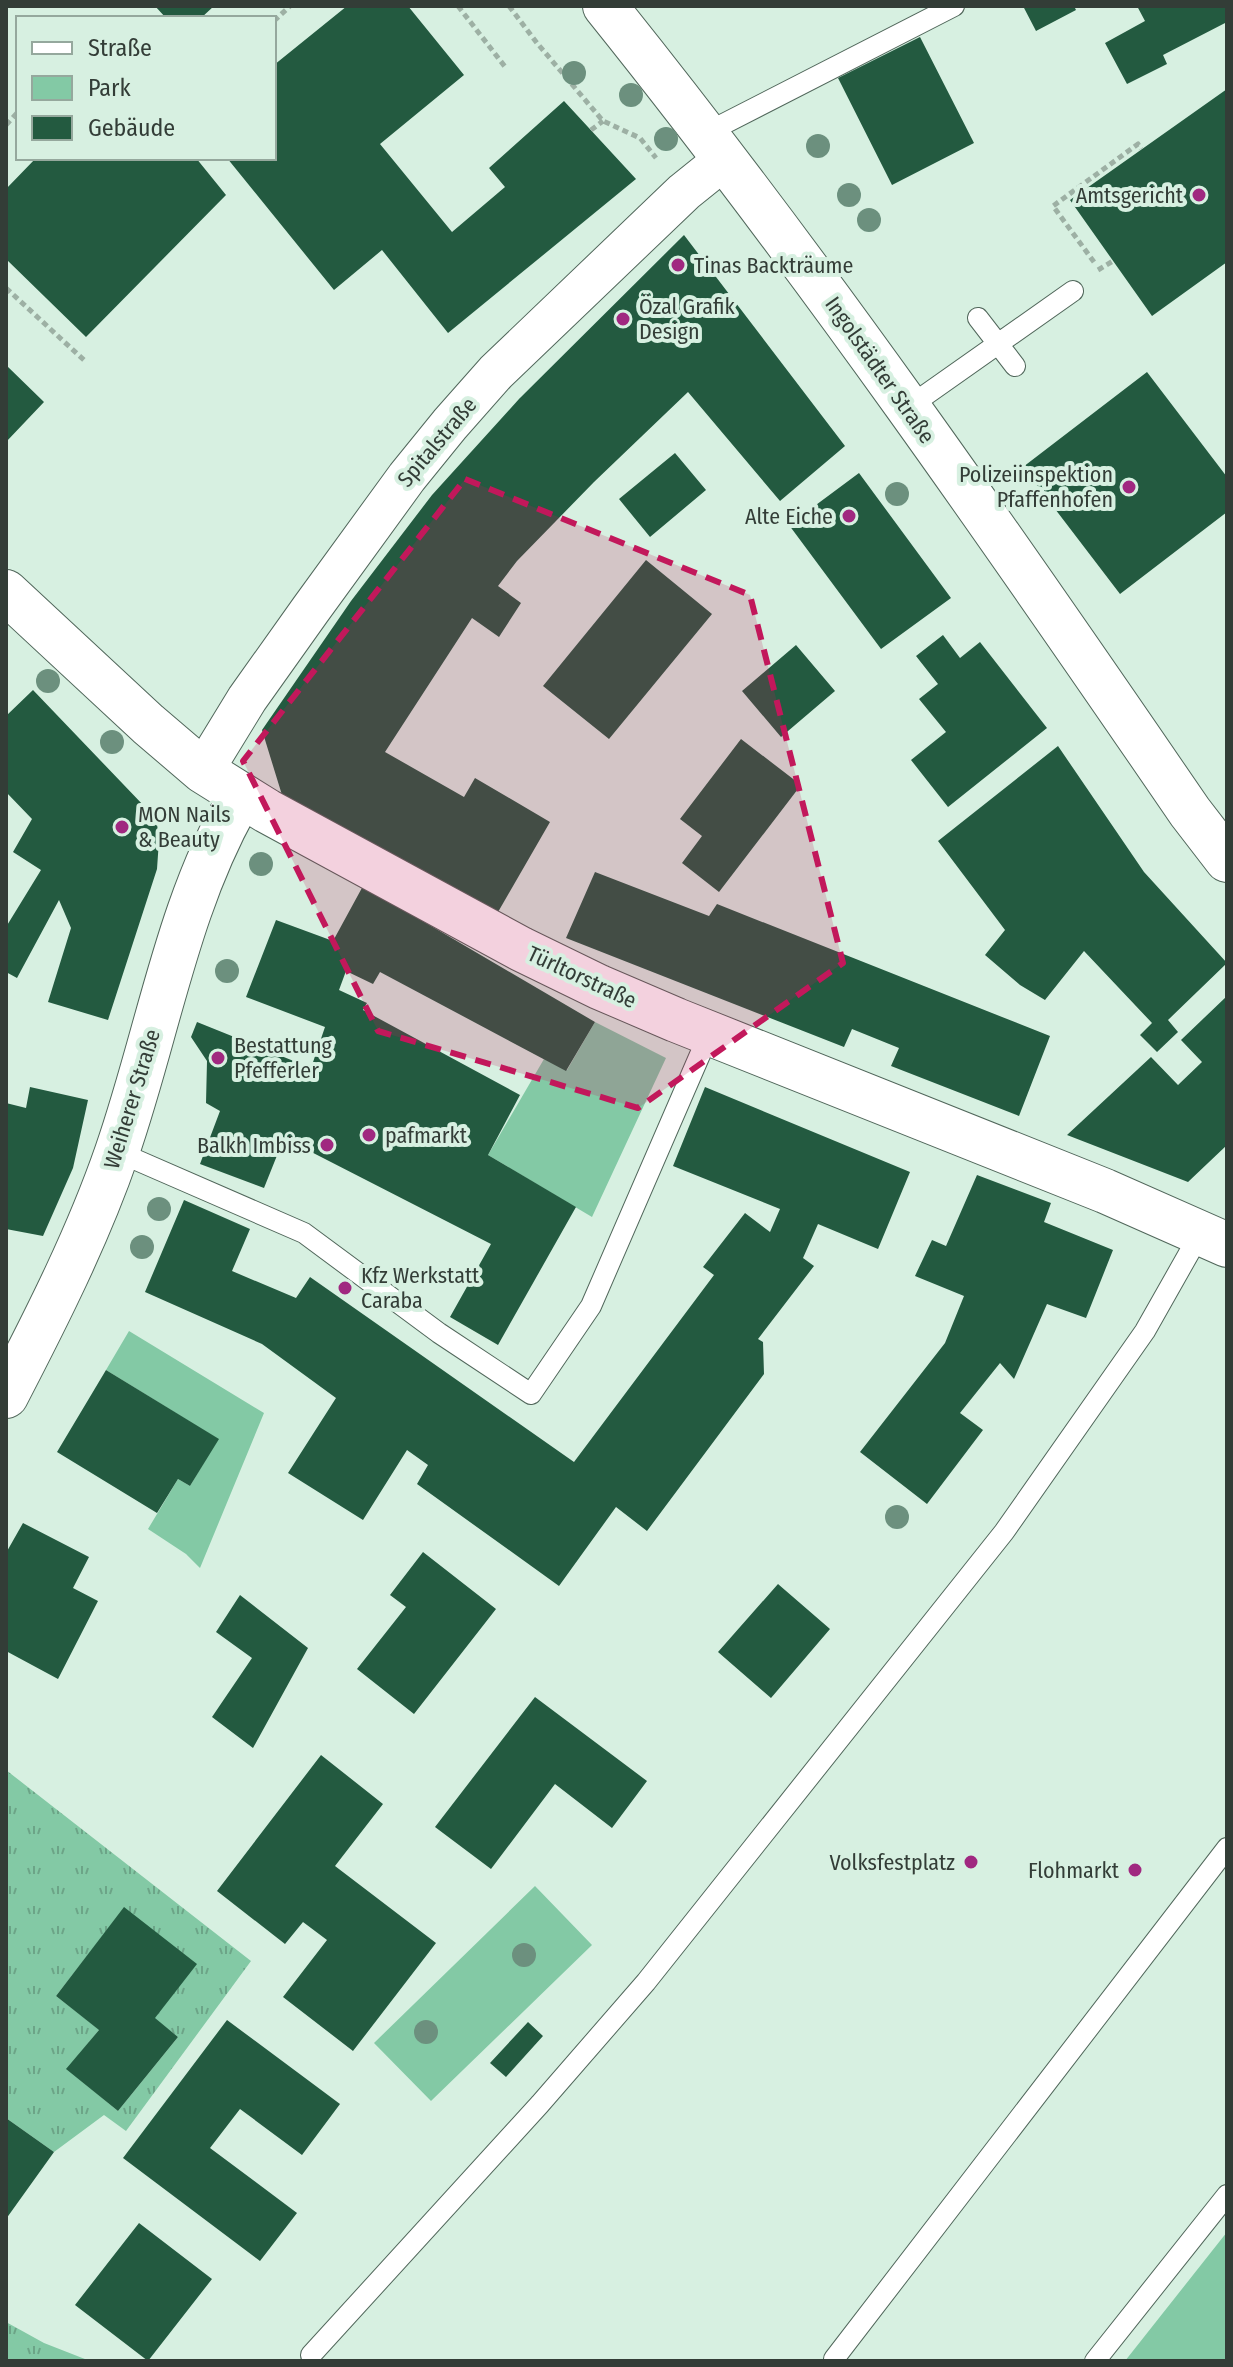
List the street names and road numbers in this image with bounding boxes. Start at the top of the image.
street label: Ingolstädter Straße [819,291,941,449]
street label: Spitalstraße [392,392,482,492]
street label: Türltorstraße [523,940,641,1014]
street label: Weiherer Straße [98,1026,166,1172]

